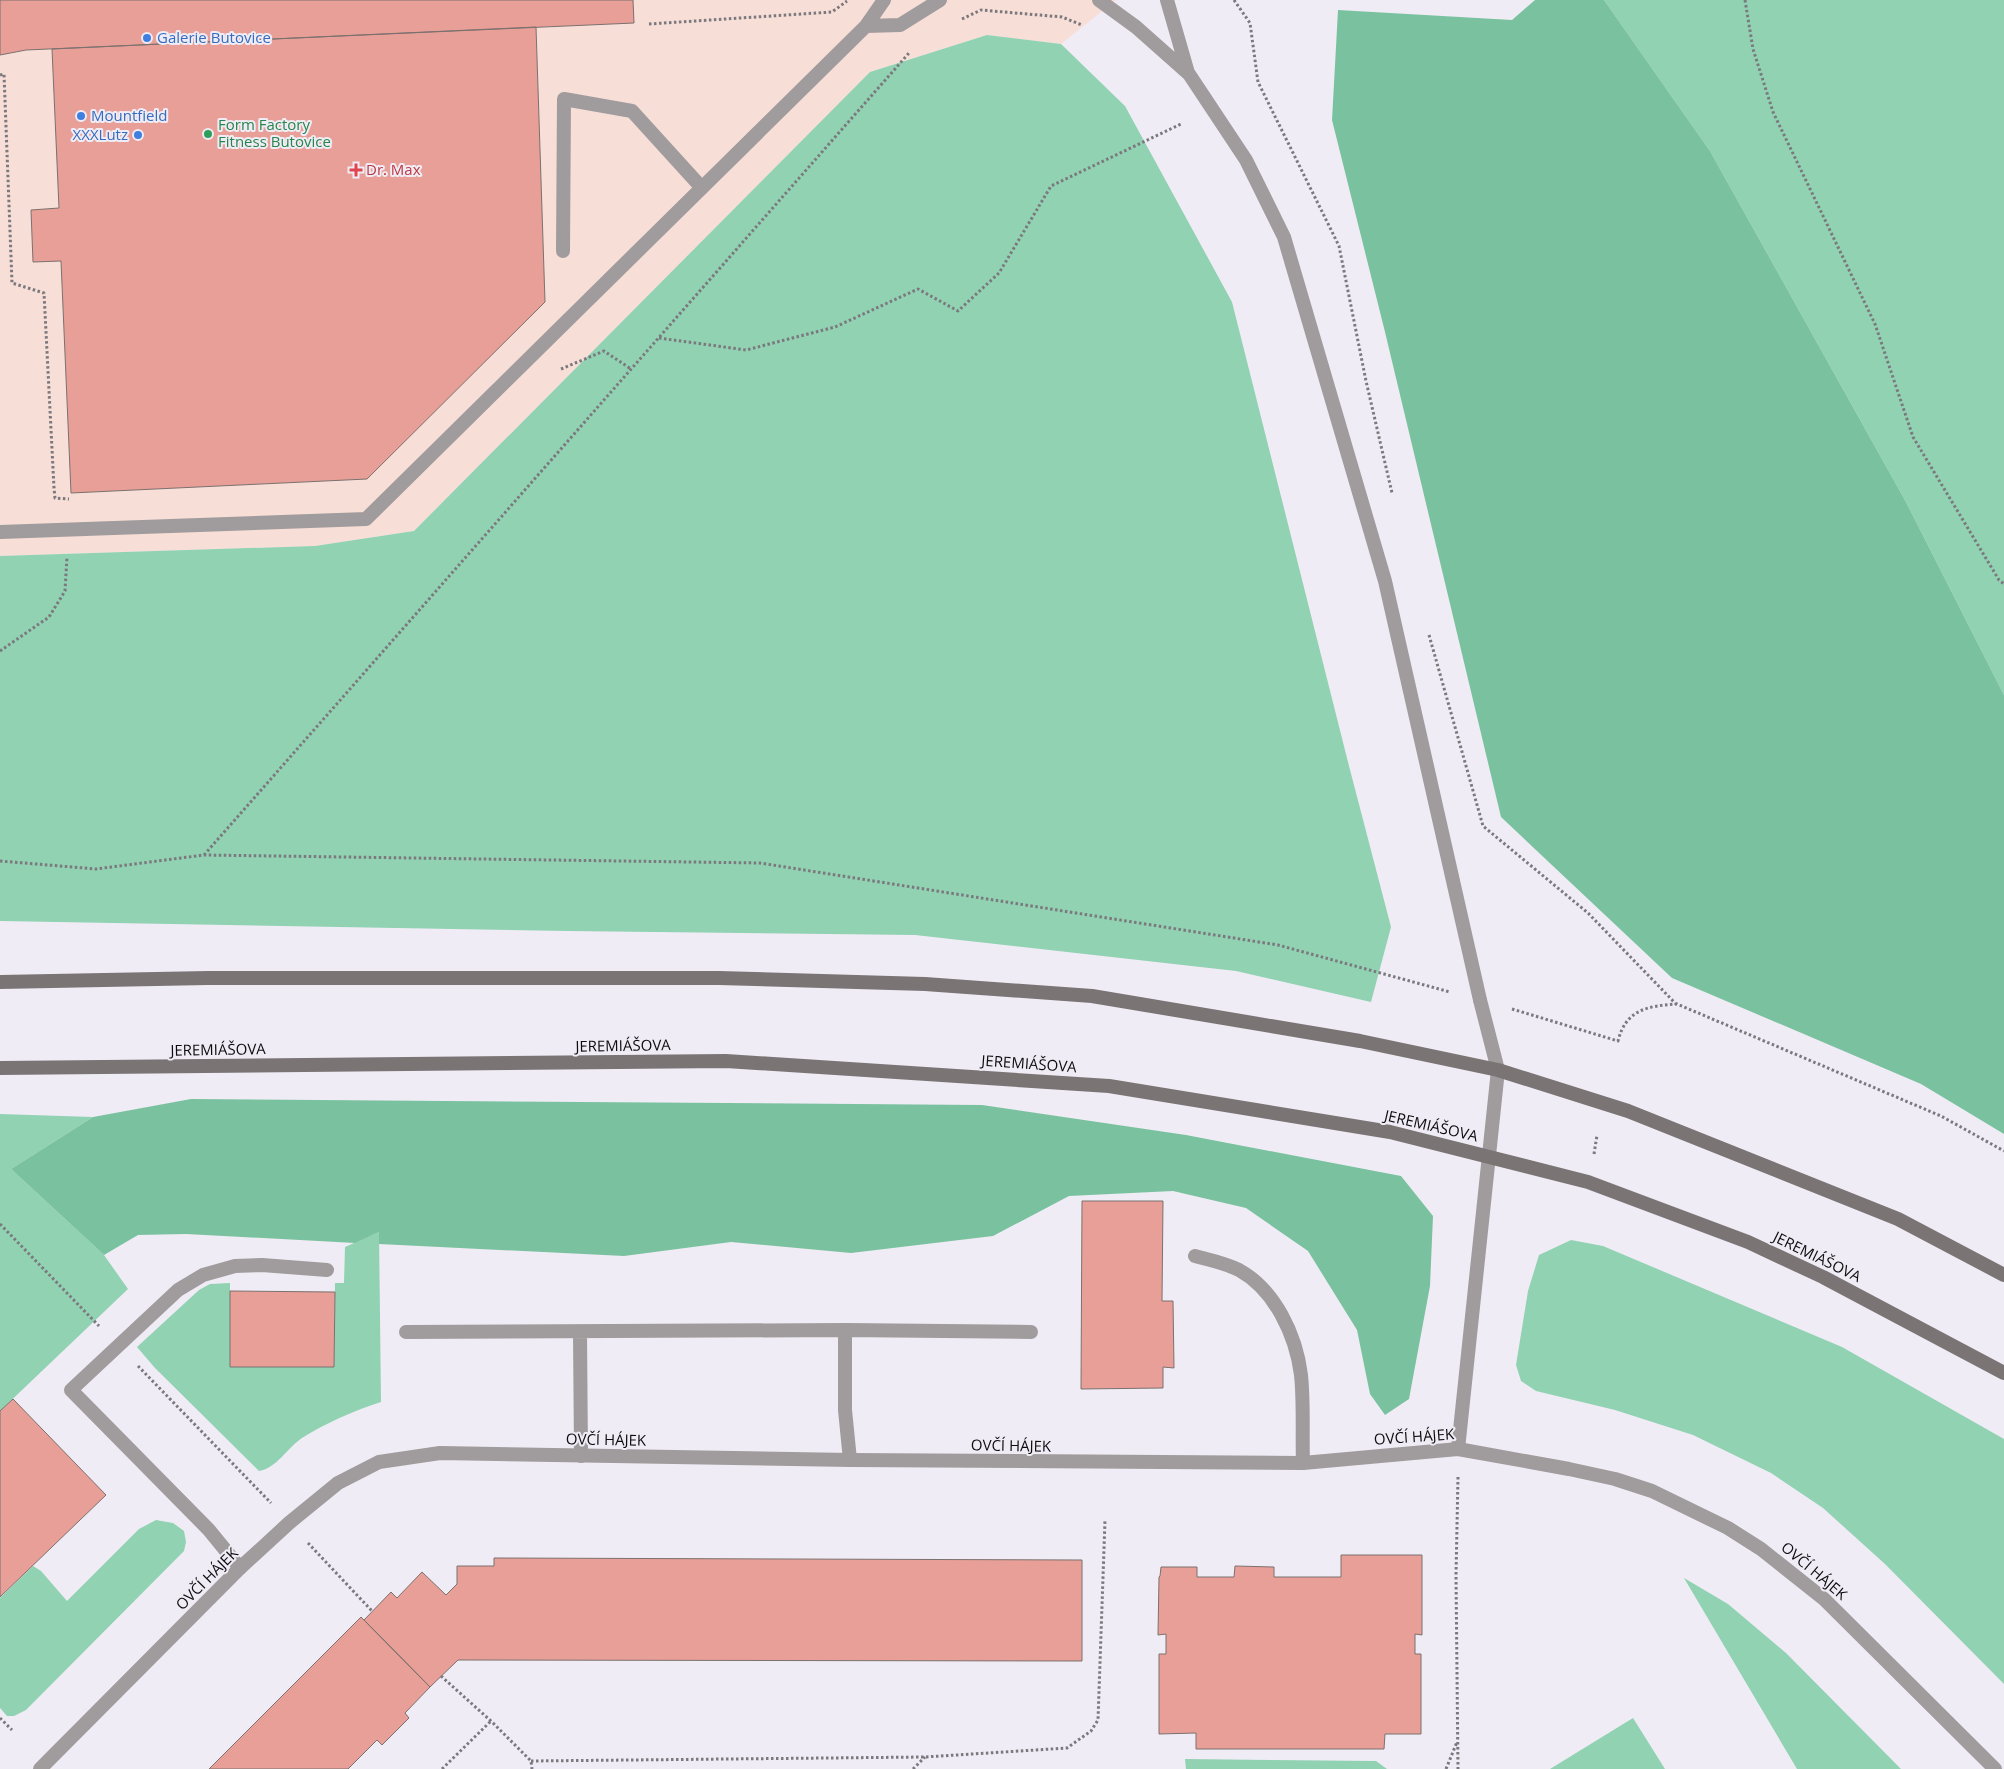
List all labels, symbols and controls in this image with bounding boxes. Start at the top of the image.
place label: Galerie Butovice [157,27,271,47]
marker: Galerie Butovice [141,32,153,44]
place label: Mountfield [91,105,167,125]
marker: Mountfield [75,110,87,122]
place label: Form Factory Fitness Butovice [218,114,331,151]
place label: XXXLutz [73,124,128,144]
marker: Form Factory Fitness Butovice [202,128,214,140]
marker: XXXLutz [132,129,144,141]
place label: Dr. Max [366,159,421,179]
marker: Dr. Max [350,164,362,176]
street label: JEREMIÁŠOVA [573,1034,671,1056]
street label: JEREMIÁŠOVA [168,1038,266,1060]
street label: JEREMIÁŠOVA [979,1050,1078,1076]
street label: JEREMIÁŠOVA [1381,1104,1480,1146]
street label: JEREMIÁŠOVA [1768,1225,1865,1286]
street label: OVČÍ HÁJEK [1373,1423,1455,1449]
street label: OVČÍ HÁJEK [566,1428,647,1450]
street label: OVČÍ HÁJEK [971,1434,1052,1456]
street label: OVČÍ HÁJEK [1777,1537,1852,1604]
street label: OVČÍ HÁJEK [171,1542,242,1614]

